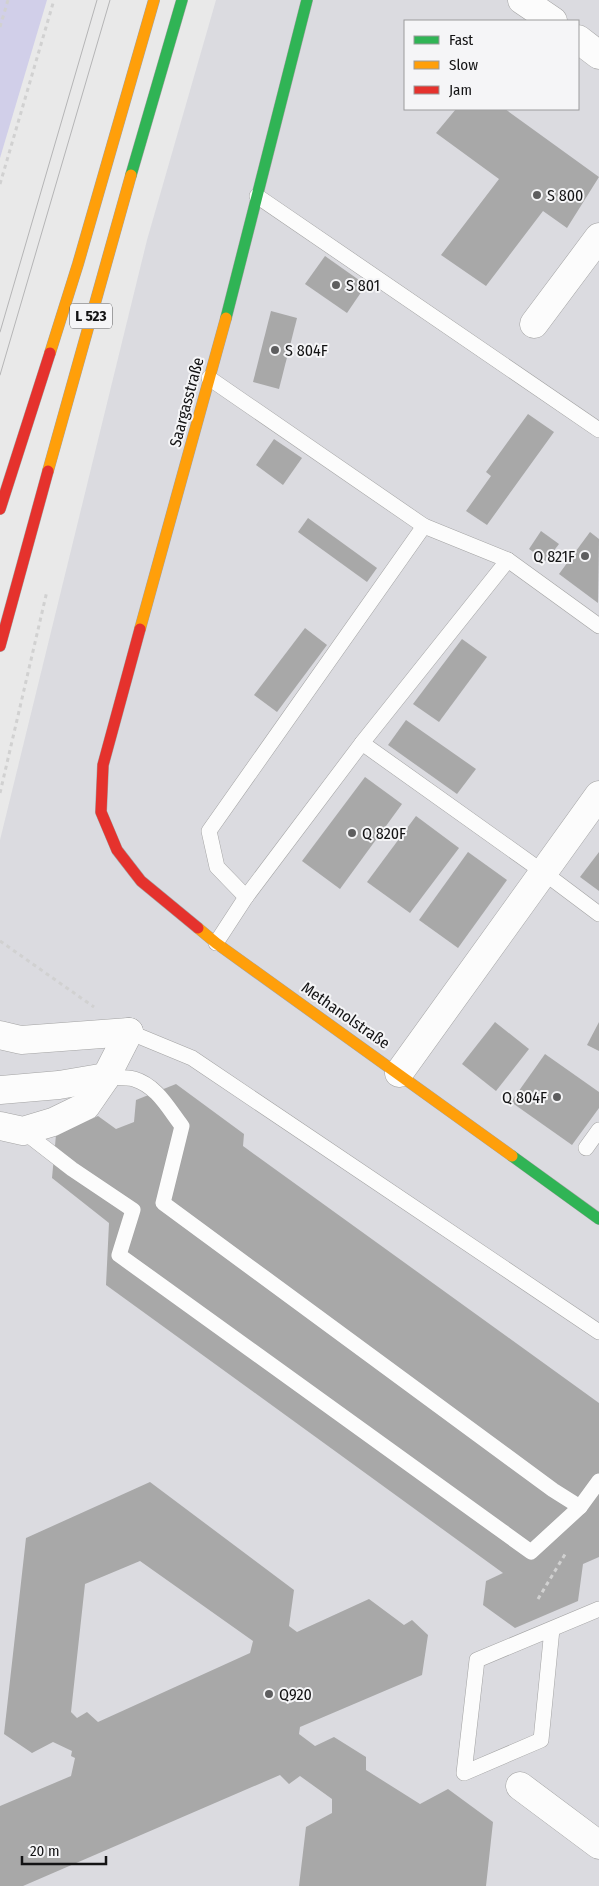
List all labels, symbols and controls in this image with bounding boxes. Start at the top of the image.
legend [404,20,579,110]
text: Fast [449,31,473,49]
text: Slow [449,56,478,74]
text: Jam [449,81,472,99]
place label: S 800 [547,186,583,205]
marker: S 800 [531,189,543,201]
place label: S 801 [346,276,380,295]
marker: S 801 [330,279,342,291]
road number: L 523 [70,304,112,328]
place label: S 804F [285,341,328,360]
marker: S 804F [269,344,281,356]
street label: Saargasstraße [165,355,208,449]
place label: Q 821F [533,547,575,566]
marker: Q 821F [579,550,591,562]
place label: Q 820F [362,824,406,843]
marker: Q 820F [346,827,358,839]
street label: Methanolstraße [298,978,394,1053]
place label: Q 804F [502,1088,547,1107]
marker: Q 804F [551,1091,563,1103]
place label: Q920 [279,1685,312,1704]
marker: Q920 [263,1688,275,1700]
scale bar [22,1834,106,1866]
text: 20 m [30,1842,60,1860]

